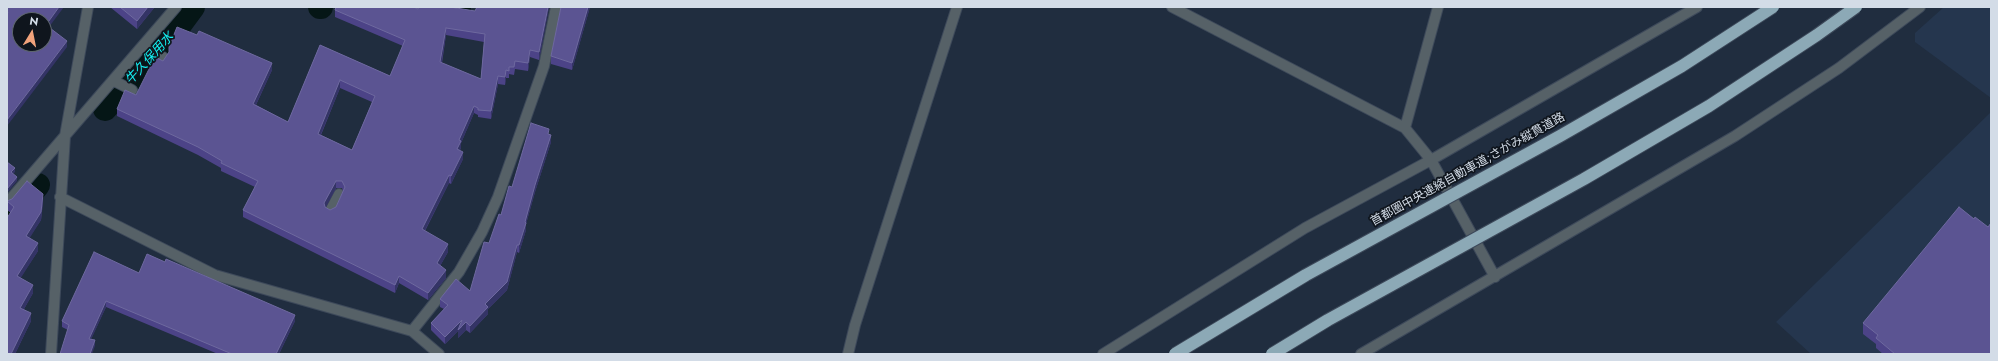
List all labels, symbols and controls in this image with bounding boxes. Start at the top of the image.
north arrow [12,12,52,52]
text: N [28,13,40,30]
water label: 牛久保用水 [122,30,178,88]
street label: 首都圏中央連絡自動車道;さがみ縦貫道路 [1368,110,1568,230]

